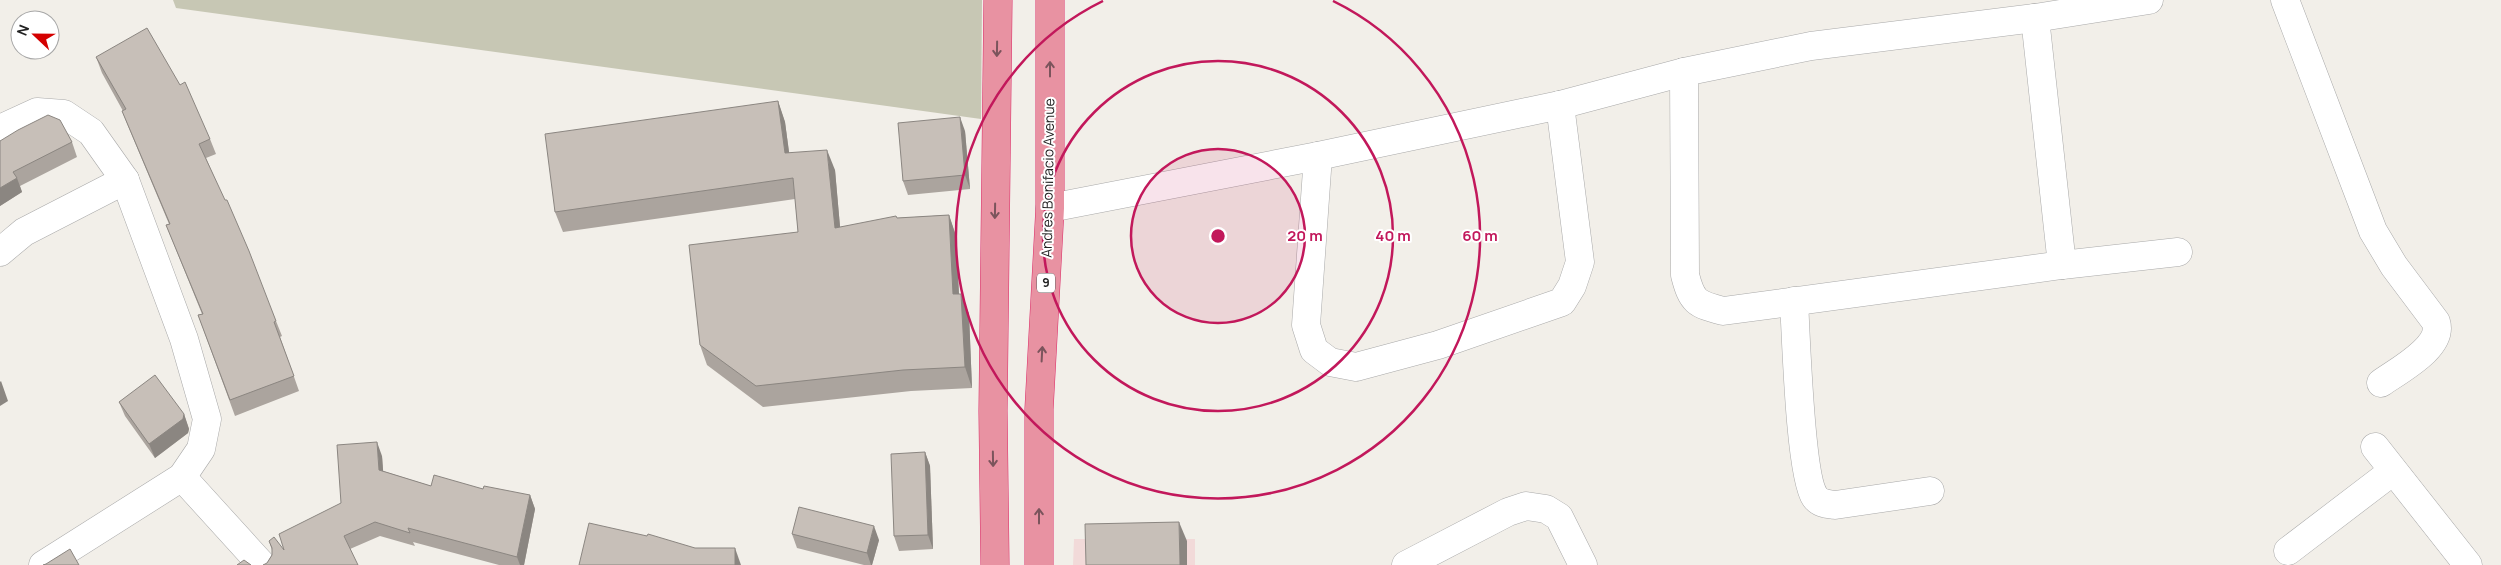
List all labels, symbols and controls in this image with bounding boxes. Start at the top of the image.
north arrow [10,10,60,60]
text: N [12,22,33,38]
one-way arrow [992,40,1002,56]
one-way arrow [1045,61,1055,78]
street label: Andres Bonifacio Avenue [1037,98,1058,258]
one-way arrow [990,202,1000,219]
text: 20 m [1287,225,1323,246]
text: 40 m [1375,225,1411,246]
text: 60 m [1462,225,1498,246]
centre of rings [1209,227,1227,245]
road number: 9 [1037,274,1055,292]
one-way arrow [1038,346,1047,362]
one-way arrow [989,451,998,467]
one-way arrow [1034,509,1044,525]

